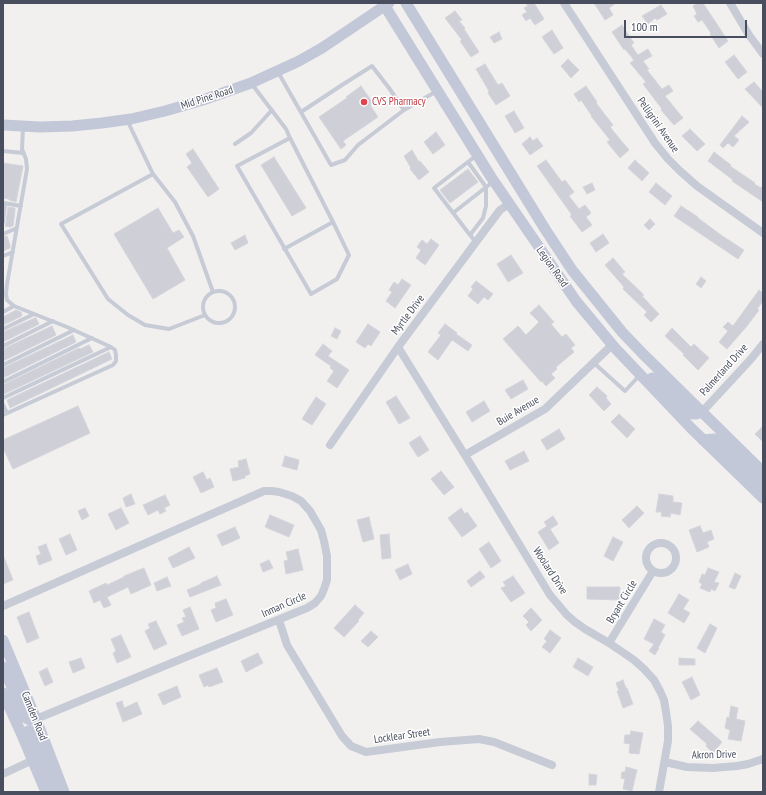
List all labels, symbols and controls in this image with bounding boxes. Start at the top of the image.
scale bar [626,12,749,38]
text: 100 m [631,19,658,34]
street label: Mid Pine Road [179,83,235,113]
place label: CVS Pharmacy [372,95,426,109]
street label: Pelligrini Avenue [634,95,682,155]
marker: CVS Pharmacy [359,97,369,107]
street label: Legion Road [533,244,571,290]
street label: Myrtle Drive [389,292,427,338]
street label: Palmerland Drive [697,341,751,399]
street label: Buie Avenue [494,393,542,429]
street label: Woolard Drive [530,545,570,597]
street label: Bryant Circle [604,578,640,626]
street label: Inman Circle [260,589,308,621]
street label: Camden Road [18,690,50,742]
street label: Locklear Street [373,726,431,746]
street label: Akron Drive [692,748,736,762]

